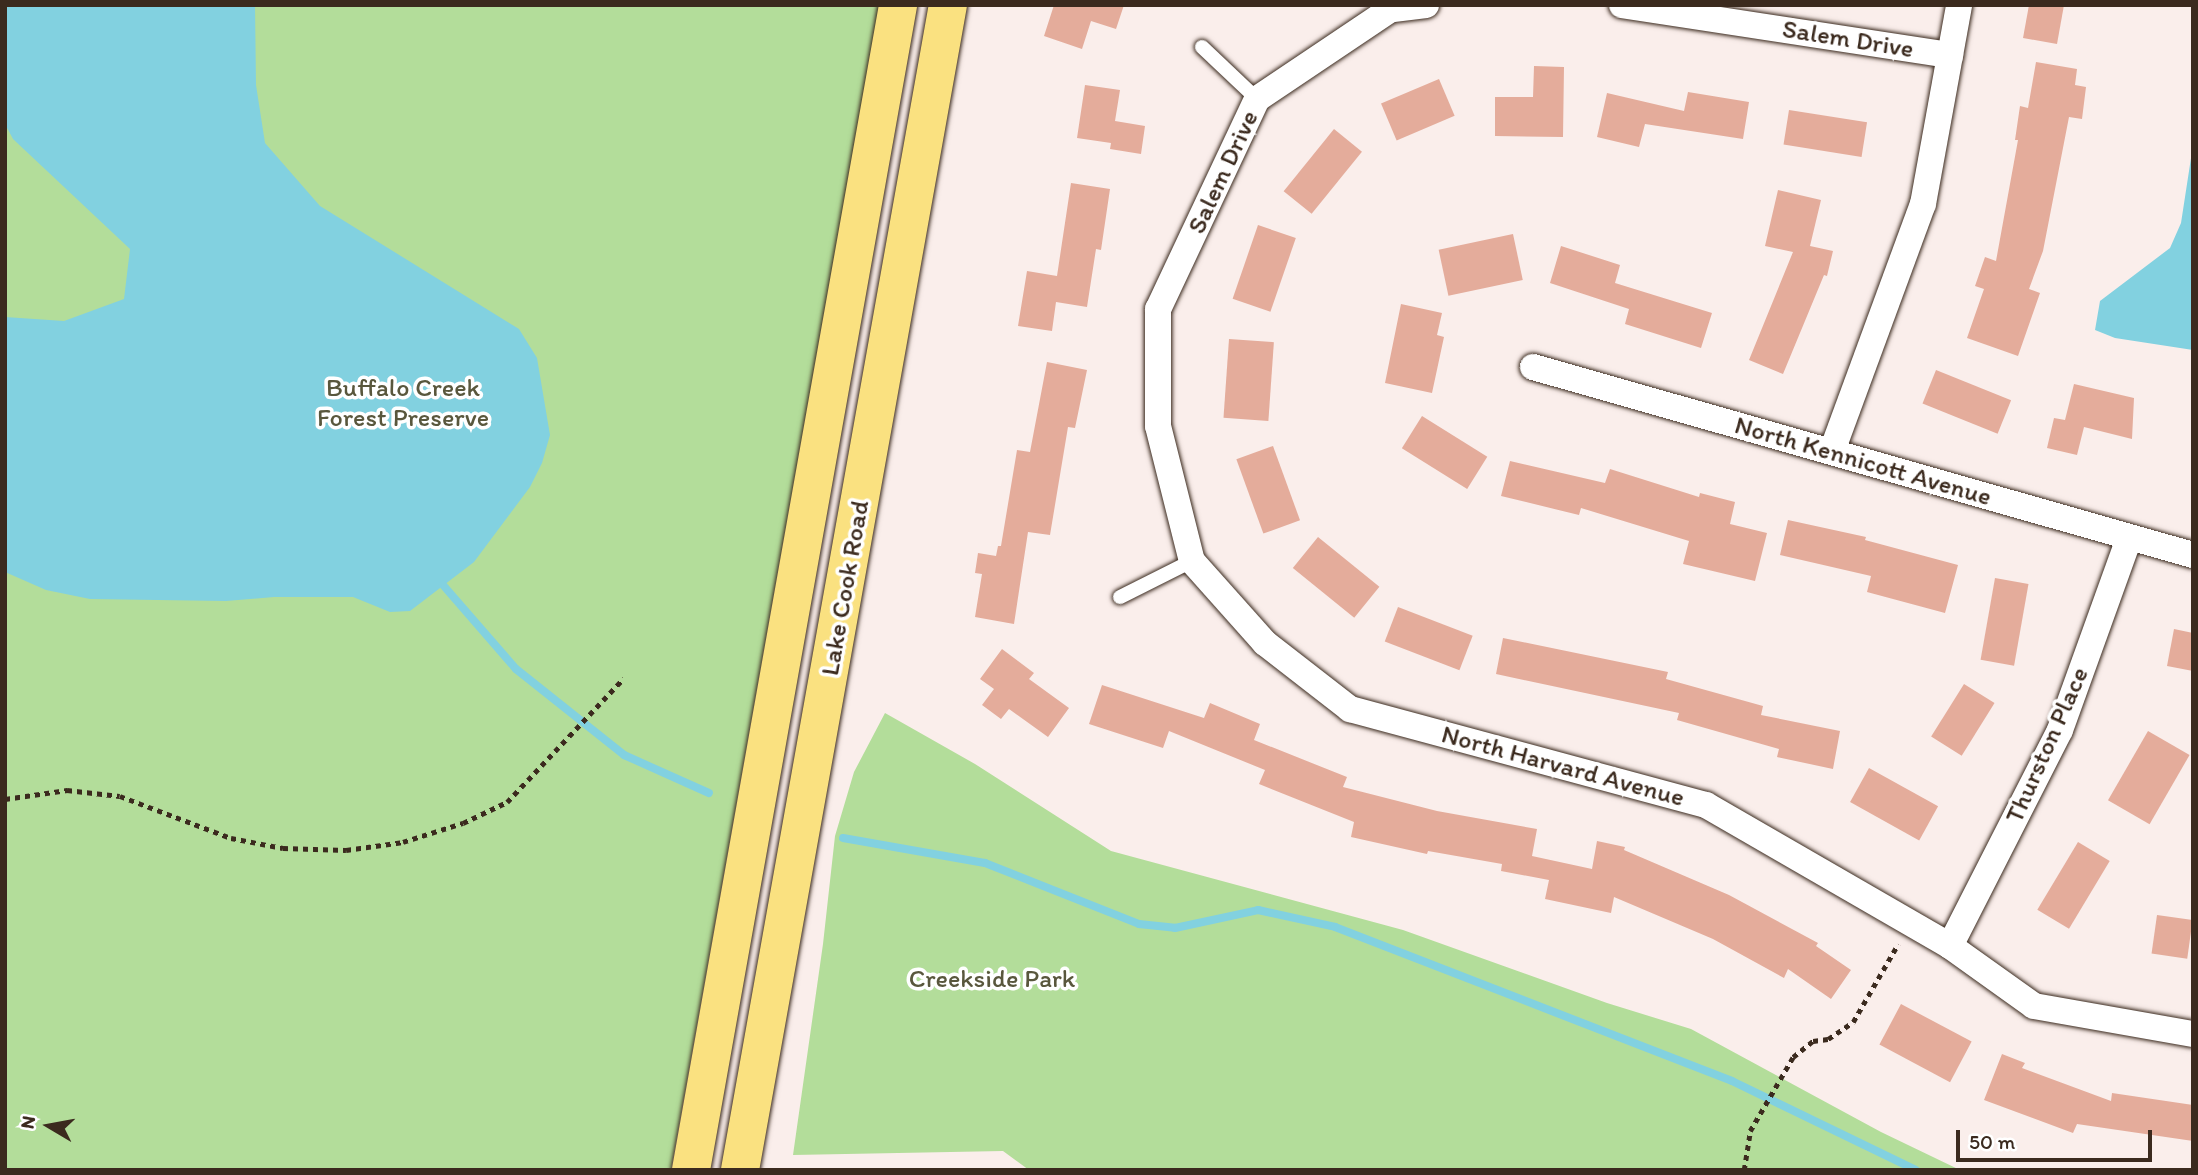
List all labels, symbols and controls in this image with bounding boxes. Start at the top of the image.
street label: Salem Drive [1780,13,1916,65]
street label: Salem Drive [1181,105,1265,239]
park label: Buffalo Creek Forest Preserve [317,372,489,434]
street label: North Kennicott Avenue [1731,409,1995,513]
street label: Lake Cook Road [814,498,876,678]
street label: Thurston Place [1999,662,2095,828]
street label: North Harvard Avenue [1439,719,1687,813]
park label: Creekside Park [909,963,1075,995]
north arrow [14,1091,84,1161]
text: N [15,1114,40,1131]
scale bar [1960,1116,2156,1160]
text: 50 m [1969,1129,2015,1154]

